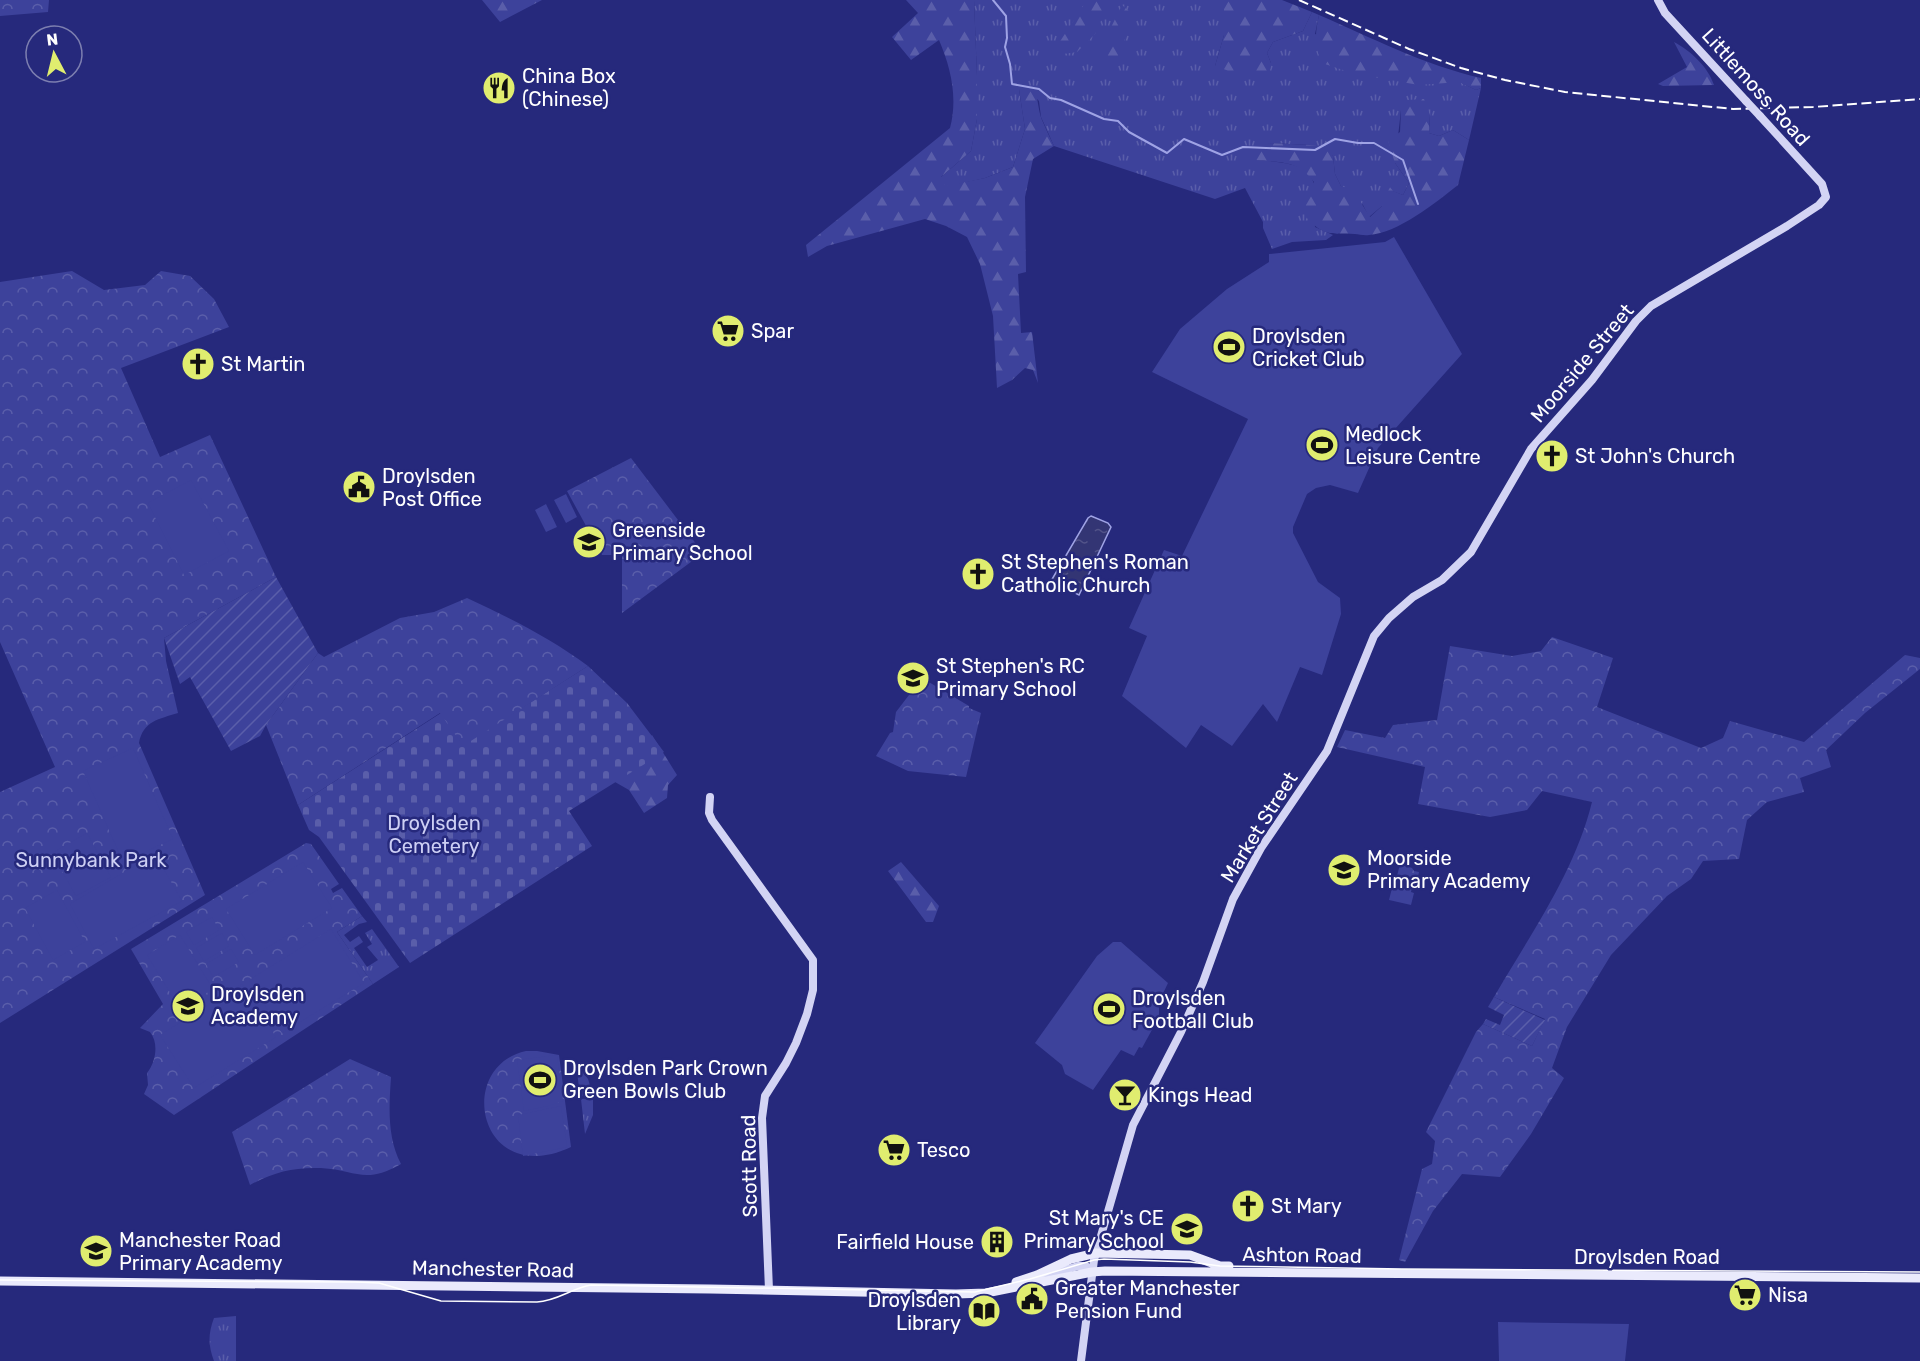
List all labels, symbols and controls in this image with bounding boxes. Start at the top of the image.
street label: Littlemoss Road [1697,23,1815,151]
north arrow [24,24,84,84]
text: N [45,29,59,50]
place label: China Box (Chinese) [522,64,616,111]
restaurant icon: China Box (Chinese) [481,70,517,106]
street label: Moorside Street [1525,299,1639,427]
supermarket icon: Spar [710,313,746,349]
place label: Spar [751,319,794,343]
place label: Droylsden Cricket Club [1252,324,1365,371]
sports icon: Droylsden Cricket Club [1211,329,1247,365]
church icon: St Martin [180,346,216,382]
place label: St Martin [221,352,305,376]
place label: Medlock Leisure Centre [1345,422,1481,469]
sports icon: Medlock Leisure Centre [1304,427,1340,463]
church icon: St John's Church [1534,438,1570,474]
place label: St John's Church [1575,444,1735,468]
place label: Droylsden Post Office [382,464,482,511]
public building icon: Droylsden Post Office [341,469,377,505]
place label: Greenside Primary School [612,518,753,565]
school or university icon: Greenside Primary School [571,524,607,560]
place label: St Stephen's Roman Catholic Church [1001,550,1189,597]
church icon: St Stephen's Roman Catholic Church [960,556,996,592]
place label: St Stephen's RC Primary School [936,654,1085,701]
school or university icon: St Stephen's RC Primary School [895,660,931,696]
street label: Market Street [1215,767,1303,887]
park label: Droylsden Cemetery [387,811,481,858]
place label: Moorside Primary Academy [1367,846,1531,893]
park label: Sunnybank Park [15,848,167,872]
school or university icon: Moorside Primary Academy [1326,852,1362,888]
place label: Droylsden Academy [211,982,305,1029]
place label: Droylsden Football Club [1132,986,1254,1033]
school or university icon: Droylsden Academy [170,988,206,1024]
sports icon: Droylsden Football Club [1091,991,1127,1027]
place label: Droylsden Park Crown Green Bowls Club [563,1056,768,1103]
sports icon: Droylsden Park Crown Green Bowls Club [522,1062,558,1098]
bar icon: Kings Head [1107,1077,1143,1113]
place label: Kings Head [1148,1083,1252,1107]
street label: Scott Road [736,1114,762,1218]
supermarket icon: Tesco [876,1132,912,1168]
place label: Tesco [917,1138,971,1162]
church icon: St Mary [1230,1188,1266,1224]
place label: St Mary [1271,1194,1342,1218]
place label: St Mary's CE Primary School [1023,1206,1164,1253]
school or university icon: St Mary's CE Primary School [1169,1211,1205,1247]
building icon: Fairfield House [979,1224,1015,1260]
place label: Manchester Road Primary Academy [119,1228,283,1275]
place label: Fairfield House [836,1230,974,1254]
school or university icon: Manchester Road Primary Academy [78,1233,114,1269]
street label: Ashton Road [1242,1242,1362,1268]
street label: Droylsden Road [1574,1245,1720,1269]
street label: Manchester Road [412,1256,574,1282]
place label: Greater Manchester Pension Fund [1055,1276,1240,1323]
supermarket icon: Nisa [1727,1277,1763,1313]
public building icon: Greater Manchester Pension Fund [1014,1281,1050,1317]
place label: Nisa [1768,1283,1808,1307]
place label: Droylsden Library [867,1288,961,1335]
library icon: Droylsden Library [966,1293,1002,1329]

